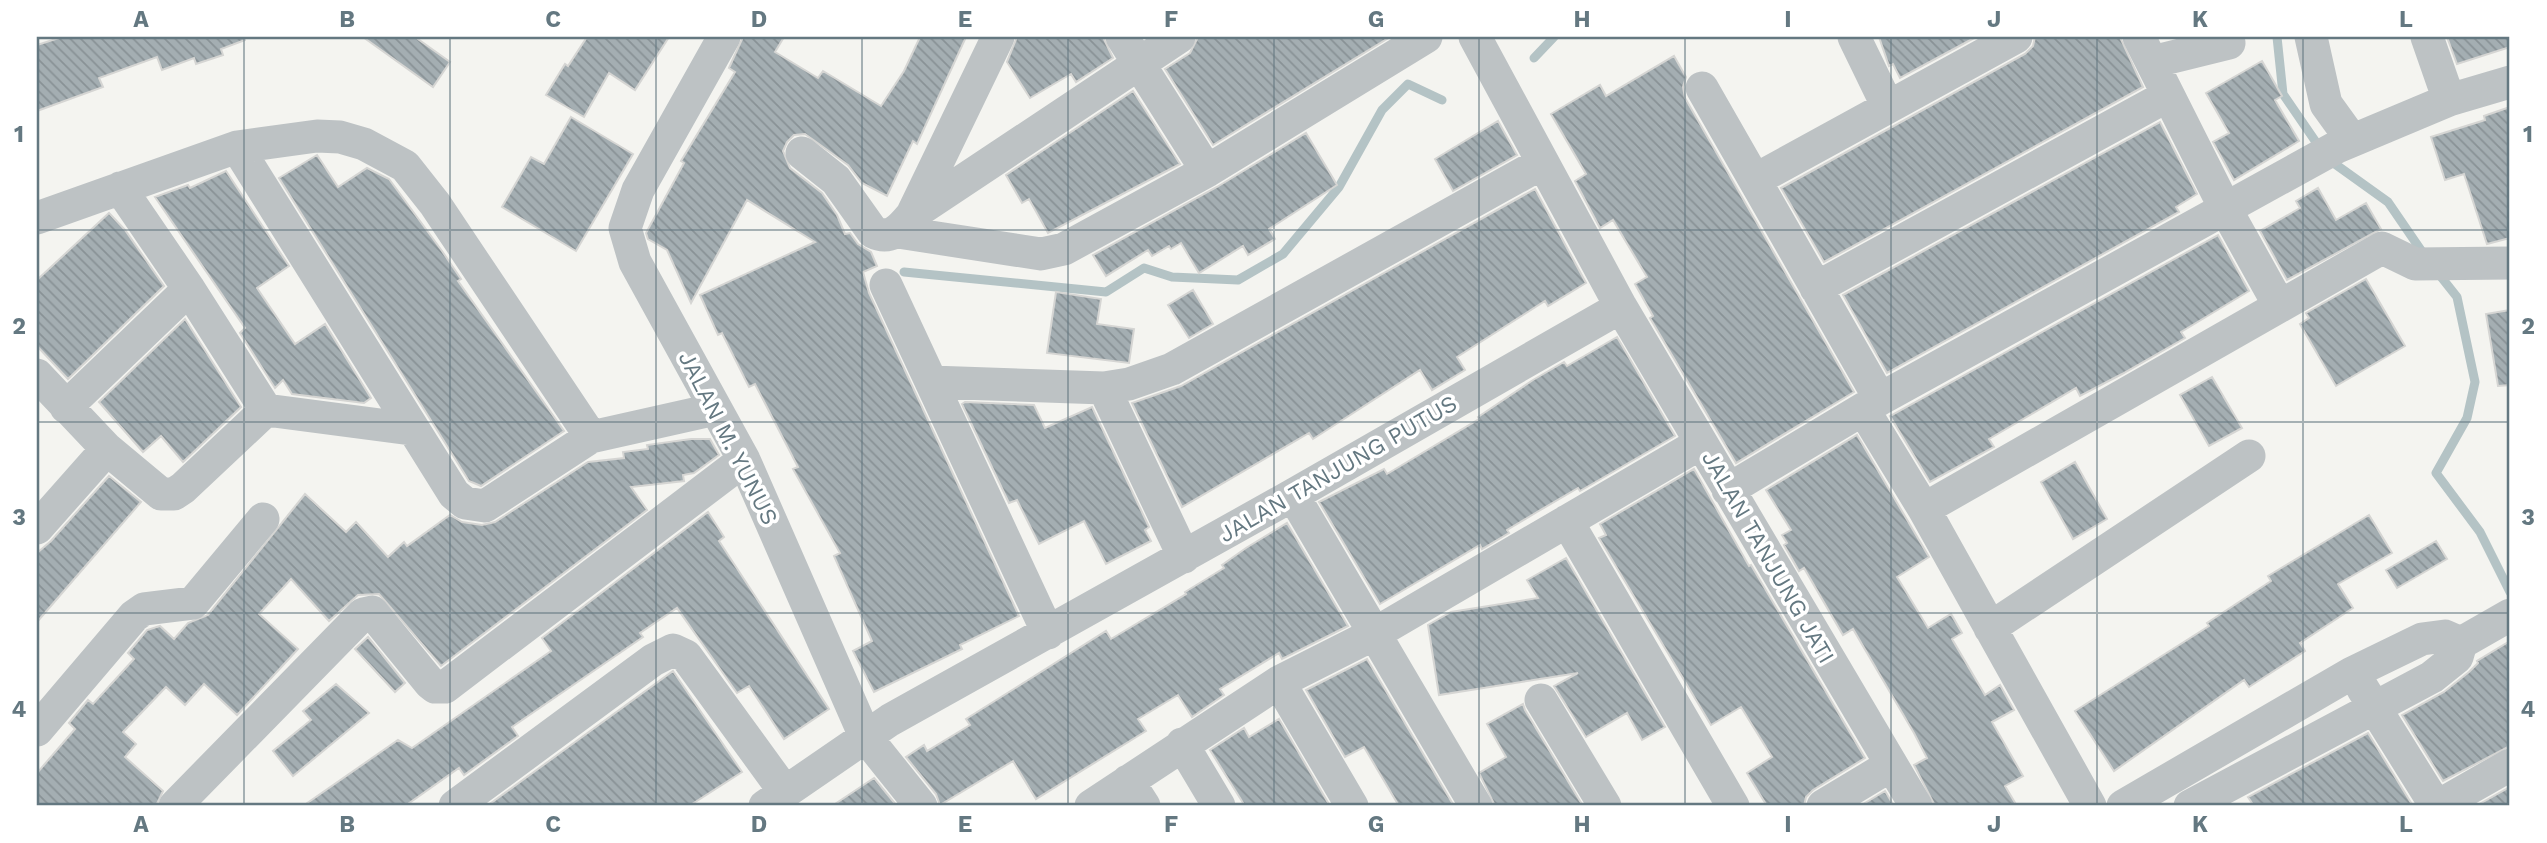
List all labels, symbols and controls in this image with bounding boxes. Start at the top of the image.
text: A [133,6,149,33]
text: B [339,6,355,33]
text: C [545,6,561,33]
text: D [751,6,767,33]
text: E [958,6,972,33]
text: F [1164,6,1178,33]
text: G [1368,6,1384,33]
text: H [1573,6,1591,33]
text: I [1784,6,1792,33]
text: J [1987,6,2001,33]
text: K [2192,6,2208,33]
text: L [2399,6,2413,33]
text: 1 [14,121,24,148]
text: 1 [2523,121,2533,148]
text: 2 [12,313,26,340]
text: 2 [2521,313,2535,340]
street label: JALAN M. YUNUS [673,347,783,529]
street label: JALAN TANJUNG PUTUS [1214,390,1462,548]
street label: JALAN TANJUNG JATI [1696,446,1840,668]
text: 3 [12,504,26,531]
text: 3 [2521,504,2535,531]
text: 4 [12,696,27,723]
text: 4 [2521,696,2536,723]
text: A [133,811,149,838]
text: B [339,811,355,838]
text: C [545,811,561,838]
text: D [751,811,767,838]
text: E [958,811,972,838]
text: F [1164,811,1178,838]
text: G [1368,811,1384,838]
text: H [1573,811,1591,838]
text: I [1784,811,1792,838]
text: J [1987,811,2001,838]
text: K [2192,811,2208,838]
text: L [2399,811,2413,838]

